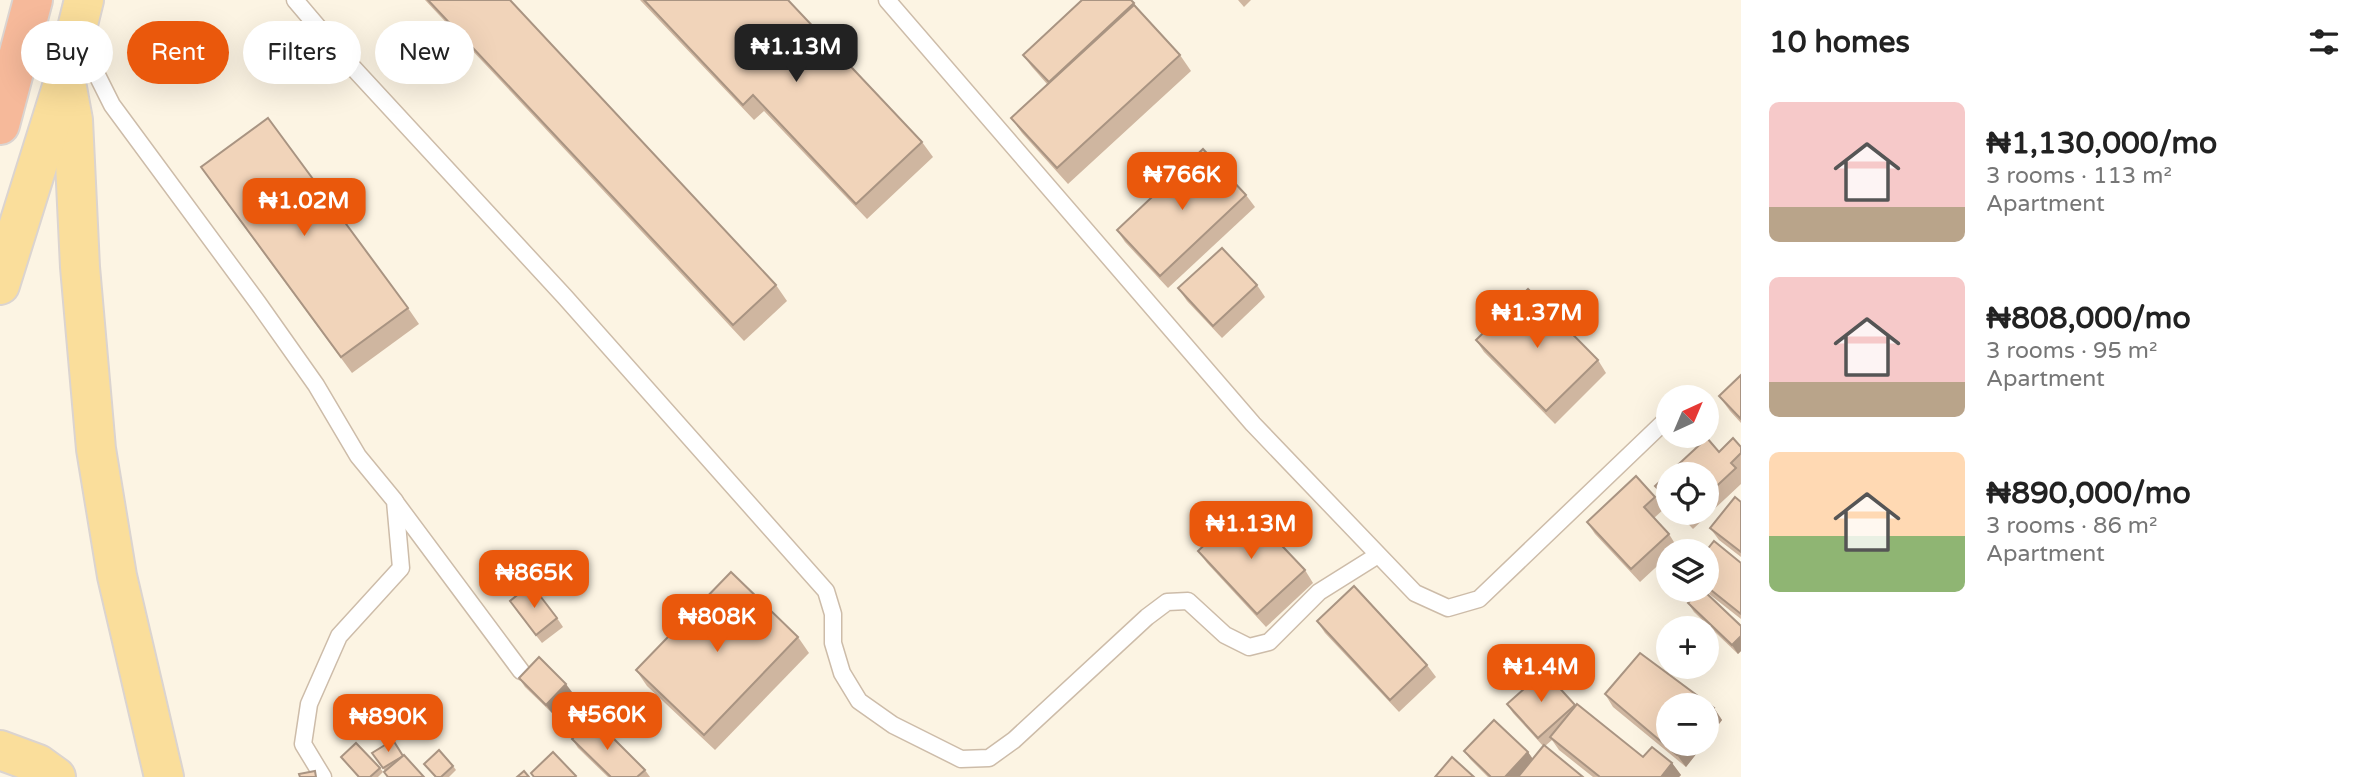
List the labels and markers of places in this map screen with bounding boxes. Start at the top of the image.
pin: ₦1.13M [739,24,853,84]
pin: ₦766K [1133,152,1231,212]
pin: ₦1.02M [247,178,361,238]
pin: ₦1.37M [1480,290,1594,350]
pin: ₦1.13M [1194,502,1308,561]
pin: ₦865K [485,550,583,610]
pin: ₦808K [668,594,766,654]
pin: ₦1.4M [1492,644,1590,704]
pin: ₦560K [558,692,656,752]
pin: ₦890K [339,694,437,754]

